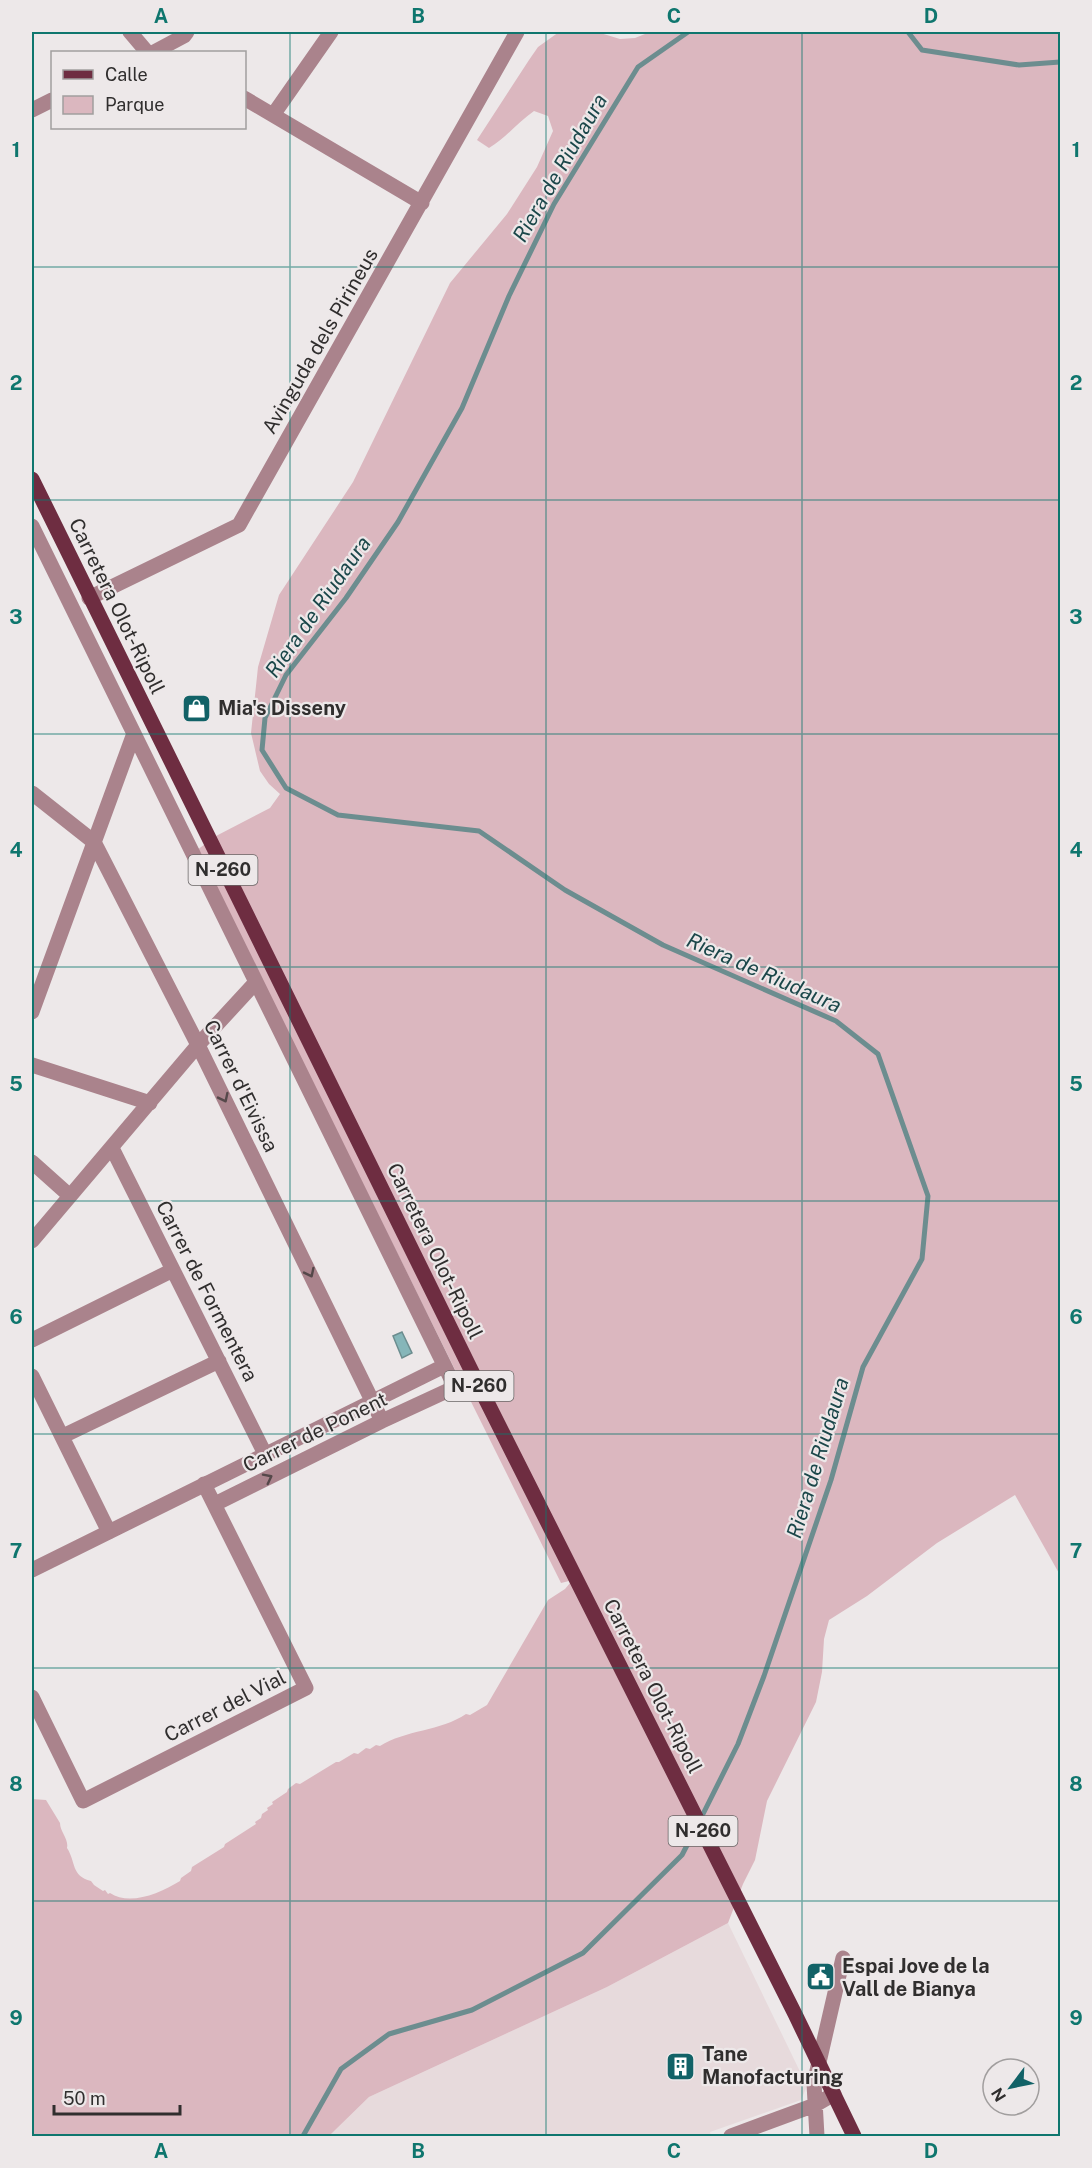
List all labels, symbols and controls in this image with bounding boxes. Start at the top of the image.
text: A [154,4,168,28]
text: B [411,4,425,28]
text: C [667,4,681,28]
text: D [924,4,938,28]
legend [51,51,246,129]
text: Calle [105,64,148,85]
water label: Riera de Riudaura [507,89,612,246]
text: Parque [105,94,165,115]
text: 1 [12,138,20,162]
text: 1 [1072,138,1080,162]
street label: Avinguda dels Pirineus [257,244,383,438]
text: 2 [10,371,22,395]
text: 2 [1070,371,1082,395]
street label: Carretera Olot-Ripoll [64,514,170,698]
water label: Riera de Riudaura [260,531,376,682]
text: 3 [9,605,23,629]
text: 3 [1069,605,1083,629]
shop icon: Mia's Disseny [181,692,213,724]
place label: Mia's Disseny [218,696,346,720]
text: 4 [9,838,23,862]
text: 4 [1069,838,1083,862]
road number: N-260 [188,855,258,885]
water label: Riera de Riudaura [683,927,845,1018]
street label: Carrer d'Eivissa [199,1016,283,1156]
text: 5 [9,1072,23,1096]
text: 5 [1069,1072,1083,1096]
one-way arrow [217,1091,228,1102]
street label: Carretera Olot-Ripoll [382,1159,488,1343]
street label: Carrer de Formentera [151,1197,263,1385]
one-way arrow [302,1267,314,1278]
text: 6 [9,1305,23,1329]
text: 6 [1069,1305,1083,1329]
road number: N-260 [444,1371,514,1401]
water label: Riera de Riudaura [781,1374,854,1541]
street label: Carrer de Ponent [239,1387,391,1477]
one-way arrow [261,1474,272,1486]
text: 7 [10,1539,22,1563]
text: 7 [1070,1539,1082,1563]
street label: Carretera Olot-Ripoll [599,1595,707,1777]
street label: Carrer del Vial [160,1665,290,1747]
text: 8 [9,1772,23,1796]
text: 8 [1069,1772,1083,1796]
road number: N-260 [668,1816,738,1846]
place label: Espai Jove de la Vall de Bianya [842,1954,990,2001]
public building icon: Espai Jove de la Vall de Bianya [805,1961,837,1993]
text: 9 [9,2006,23,2030]
text: 9 [1069,2006,1083,2030]
place label: Tane Manofacturing [702,2042,844,2089]
building icon: Tane Manofacturing [665,2050,697,2082]
north arrow [981,2057,1041,2117]
scale bar [54,2078,180,2116]
text: N [987,2084,1010,2105]
text: 50 m [63,2088,106,2109]
text: A [154,2139,168,2163]
text: B [411,2139,425,2163]
text: C [667,2139,681,2163]
text: D [924,2139,938,2163]

